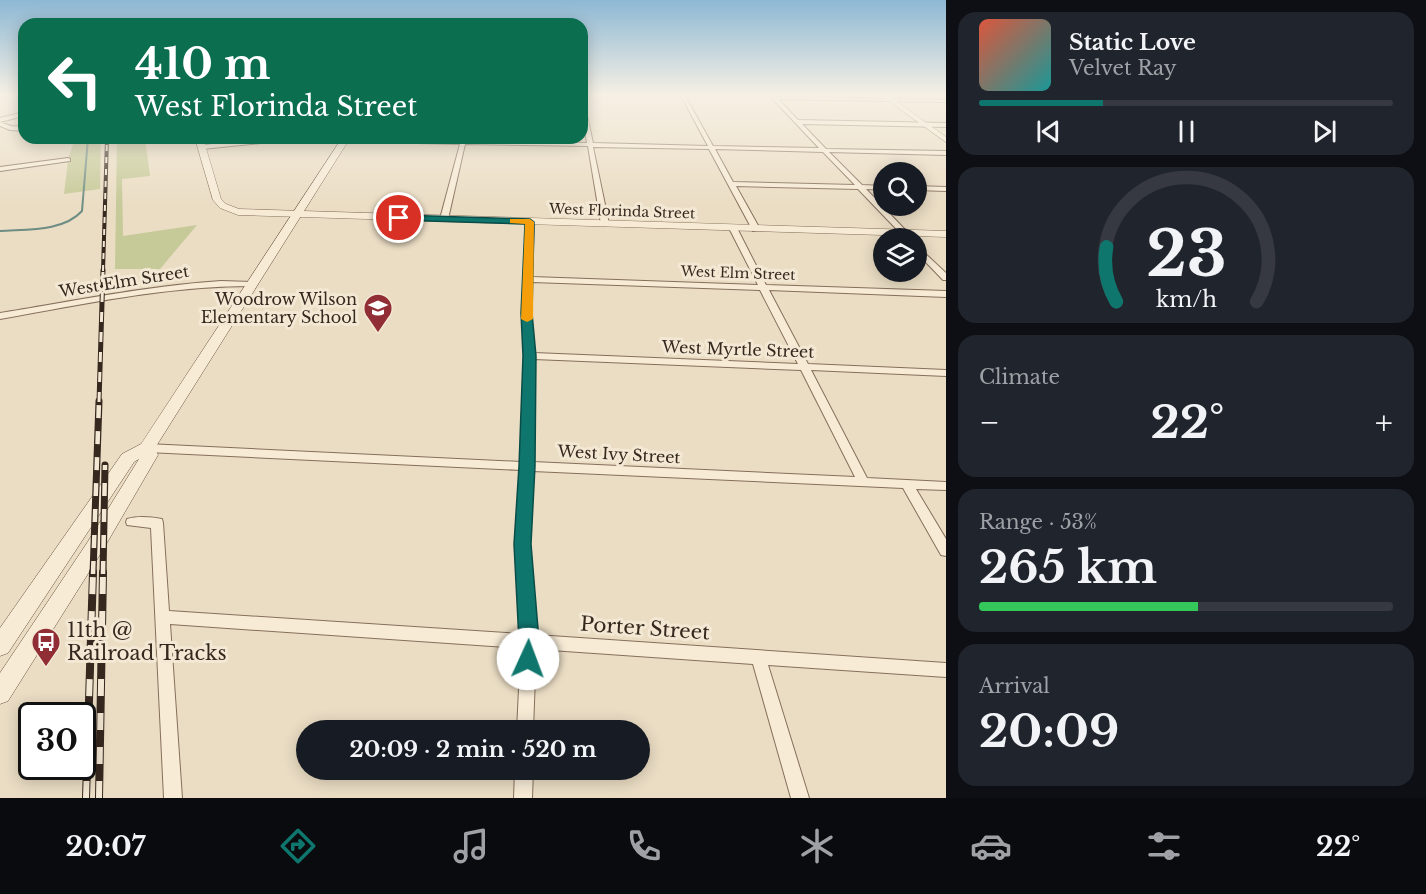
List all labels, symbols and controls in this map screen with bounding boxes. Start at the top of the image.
text: Static Love [1069,29,1196,56]
text: 410 m [135,38,271,90]
icon: left [36,42,114,120]
text: Velvet Ray [1069,56,1177,80]
text: West Florinda Street [135,90,417,123]
icon: previous [1032,115,1065,148]
icon: pause [1170,115,1203,148]
icon: next [1308,115,1341,148]
map controls [873,162,927,282]
button: search [873,162,927,216]
pin [373,192,424,243]
street label: West Florinda Street [548,199,696,223]
icon: arrive [382,201,415,234]
text: 23 [1146,215,1226,293]
button: layers [873,228,927,282]
street label: West Elm Street [57,261,190,301]
street label: West Elm Street [679,262,796,284]
text: km/h [1156,286,1217,313]
place label: Woodrow Wilson Elementary School [201,289,357,327]
school or university icon: Woodrow Wilson Elementary School [362,292,394,334]
street label: West Myrtle Street [660,336,815,362]
text: Climate [979,365,1060,389]
text: 22° [1151,394,1224,450]
text: − [979,402,1000,443]
text: + [1375,402,1393,443]
street label: West Ivy Street [556,441,681,467]
text: Range · 53% [979,510,1097,534]
text: 265 km [979,539,1157,595]
street label: Porter Street [579,612,711,645]
place label: 11th @ Railroad Tracks [67,618,227,665]
bus stop icon: 11th @ Railroad Tracks [30,626,62,668]
position arrow [496,627,560,691]
text: Arrival [979,674,1050,698]
speed limit sign: 30 [18,702,96,780]
text: 20:09 [979,703,1119,759]
text: 20:09 · 2 min · 520 m [349,736,597,763]
icon: directions [277,825,319,867]
icon: music [450,825,492,867]
icon: phone [623,825,665,867]
icon: climate [796,825,838,867]
icon: car [970,825,1012,867]
icon: filters [1143,825,1185,867]
text: 20:07 [66,830,146,863]
text: 22° [1316,830,1360,863]

